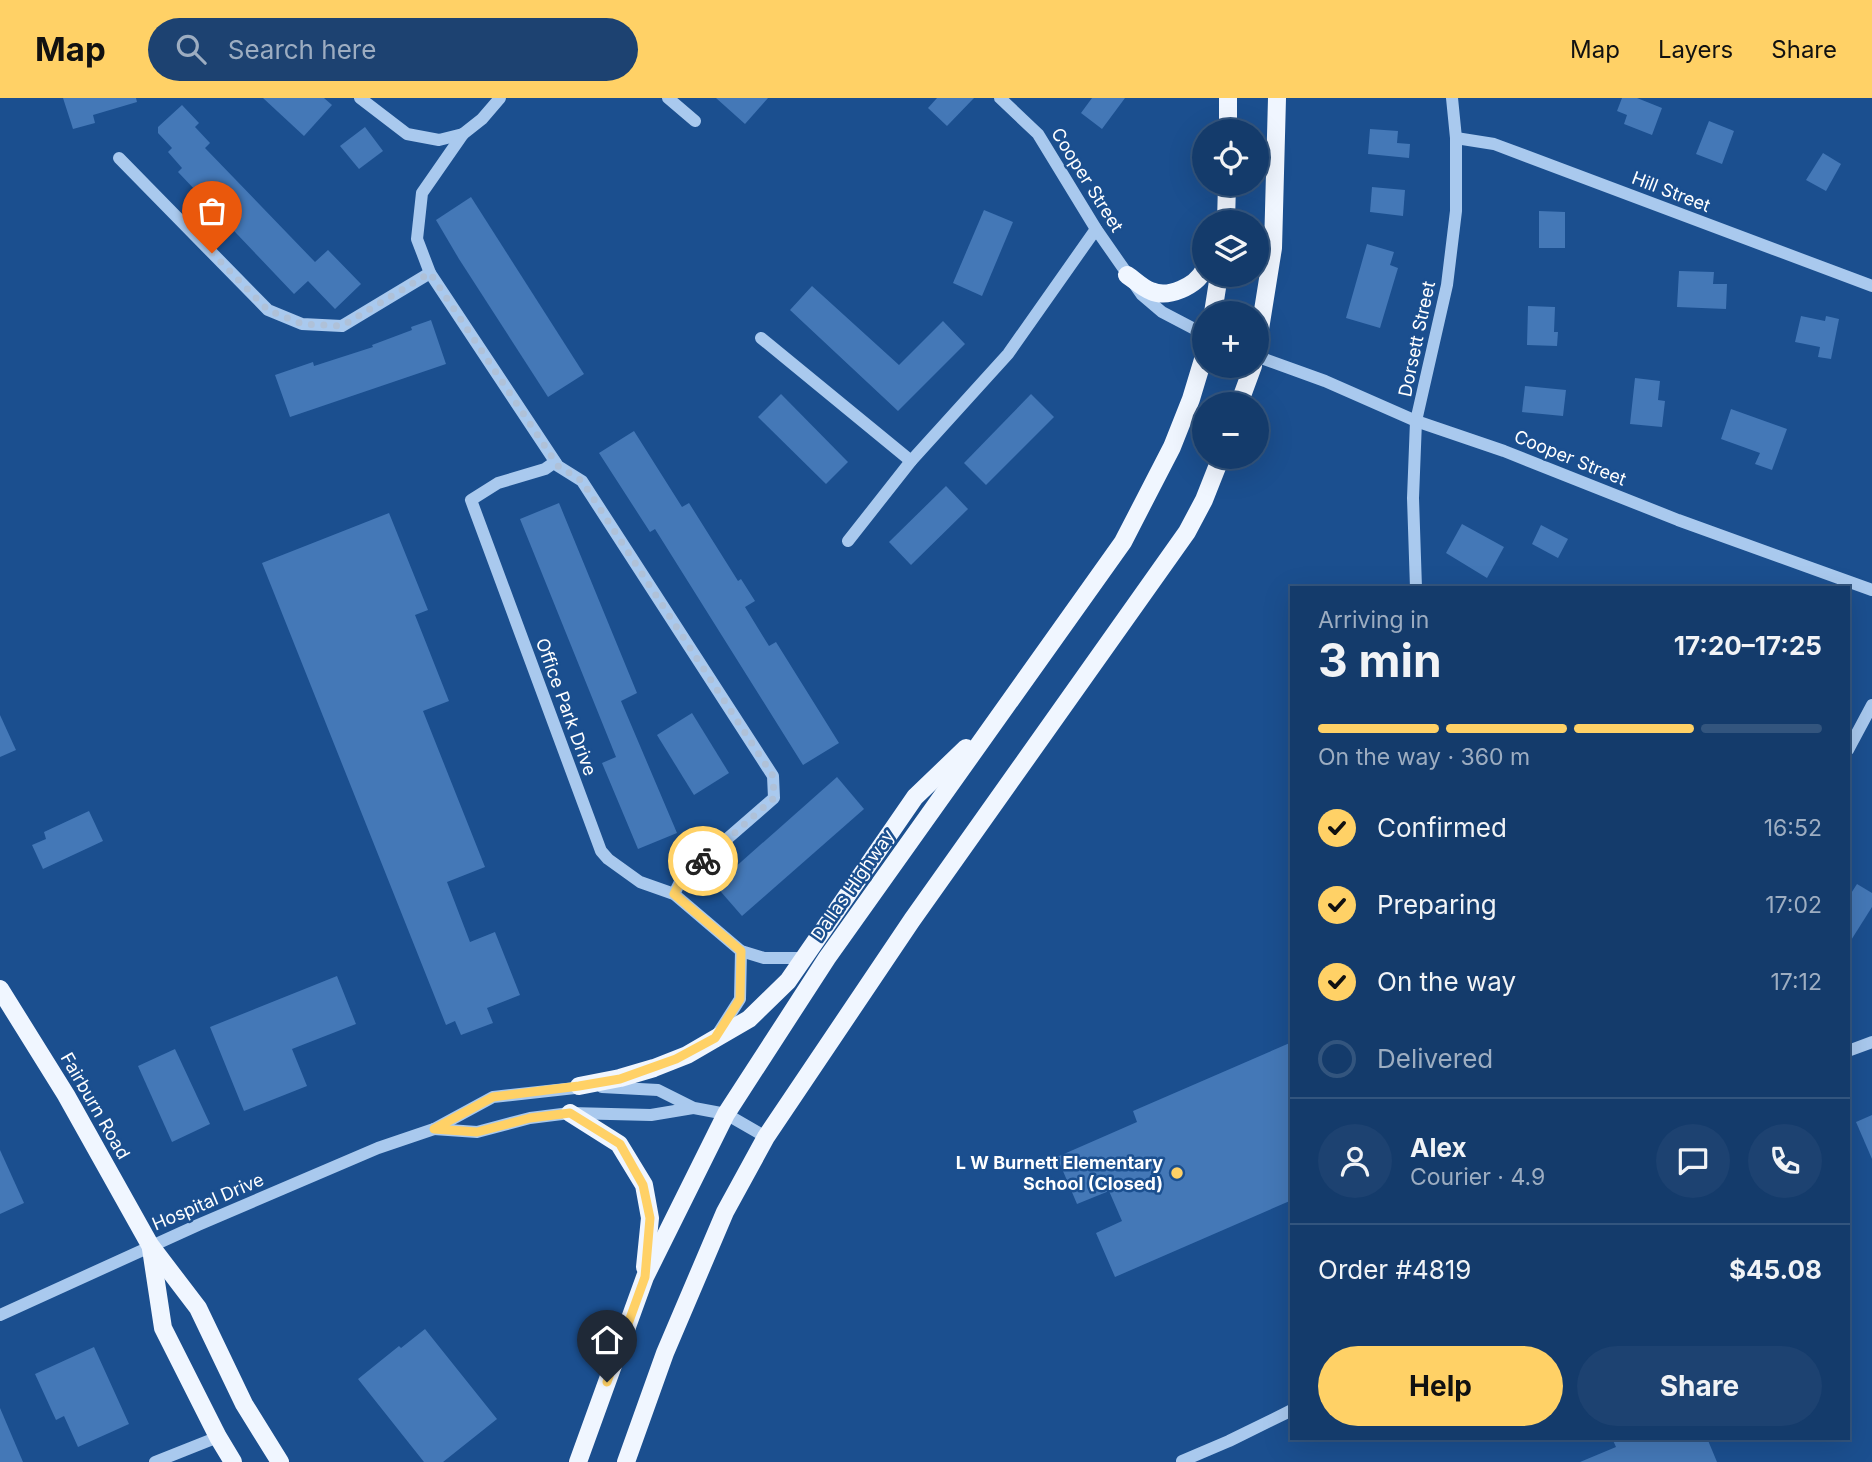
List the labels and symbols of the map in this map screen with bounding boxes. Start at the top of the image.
street label: Cooper Street [1047,124,1128,236]
street label: Hill Street [1629,167,1713,216]
pin [182,181,242,253]
street label: Dorsett Street [1394,279,1439,399]
street label: Cooper Street [1511,426,1629,490]
street label: Office Park Drive [532,635,601,778]
street label: Dallas Highway [807,825,899,944]
courier [668,826,738,896]
street label: Fairburn Road [56,1049,134,1163]
place label: L W Burnett Elementary School (Closed) [956,1152,1163,1194]
marker: L W Burnett Elementary School (Closed) [1169,1165,1185,1181]
street label: Hospital Drive [149,1169,267,1234]
pin [577,1310,637,1382]

